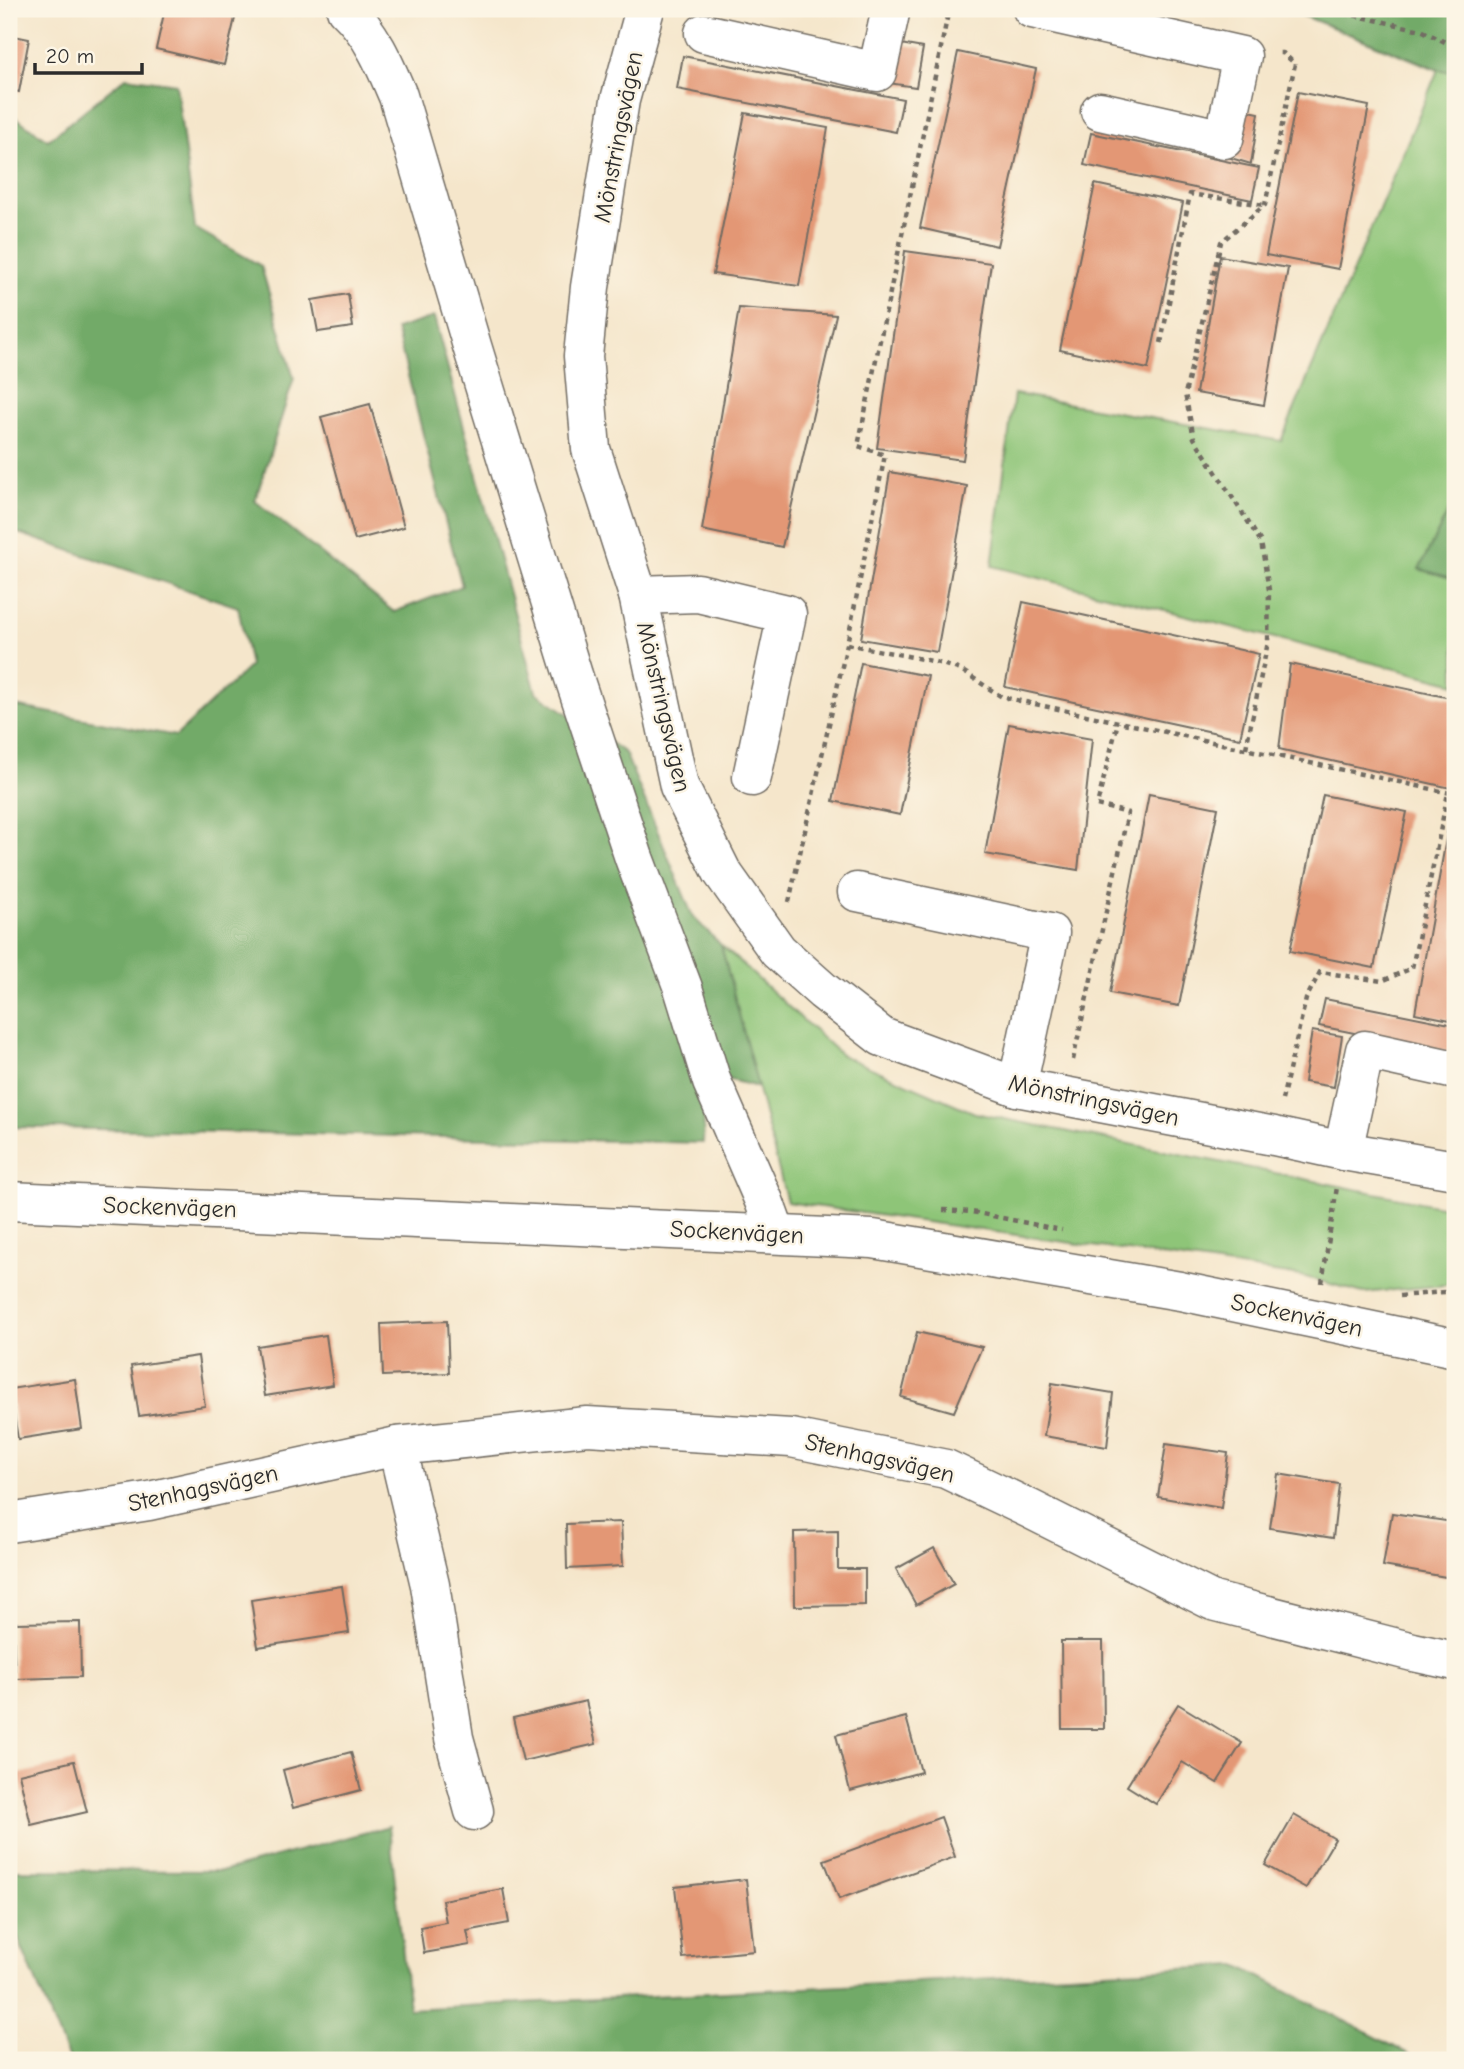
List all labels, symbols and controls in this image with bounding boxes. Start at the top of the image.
scale bar [35,32,142,76]
text: 20 m [46,44,94,68]
street label: Mönstringsvägen [588,49,648,225]
street label: Mönstringsvägen [631,619,697,795]
street label: Mönstringsvägen [1006,1068,1182,1132]
street label: Sockenvägen [103,1191,237,1223]
street label: Sockenvägen [669,1215,805,1249]
street label: Sockenvägen [1229,1287,1365,1343]
street label: Stenhagsvägen [802,1427,958,1489]
street label: Stenhagsvägen [125,1458,281,1518]

